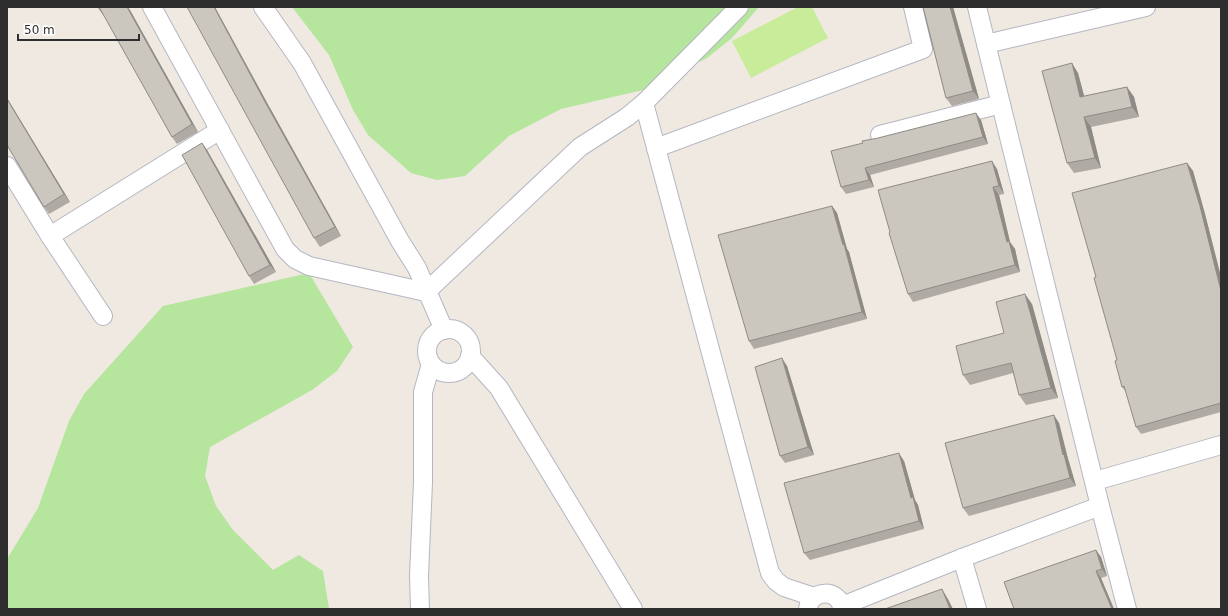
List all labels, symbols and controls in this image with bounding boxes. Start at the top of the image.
scale bar [18,16,139,42]
text: 50 m [24,23,55,37]

